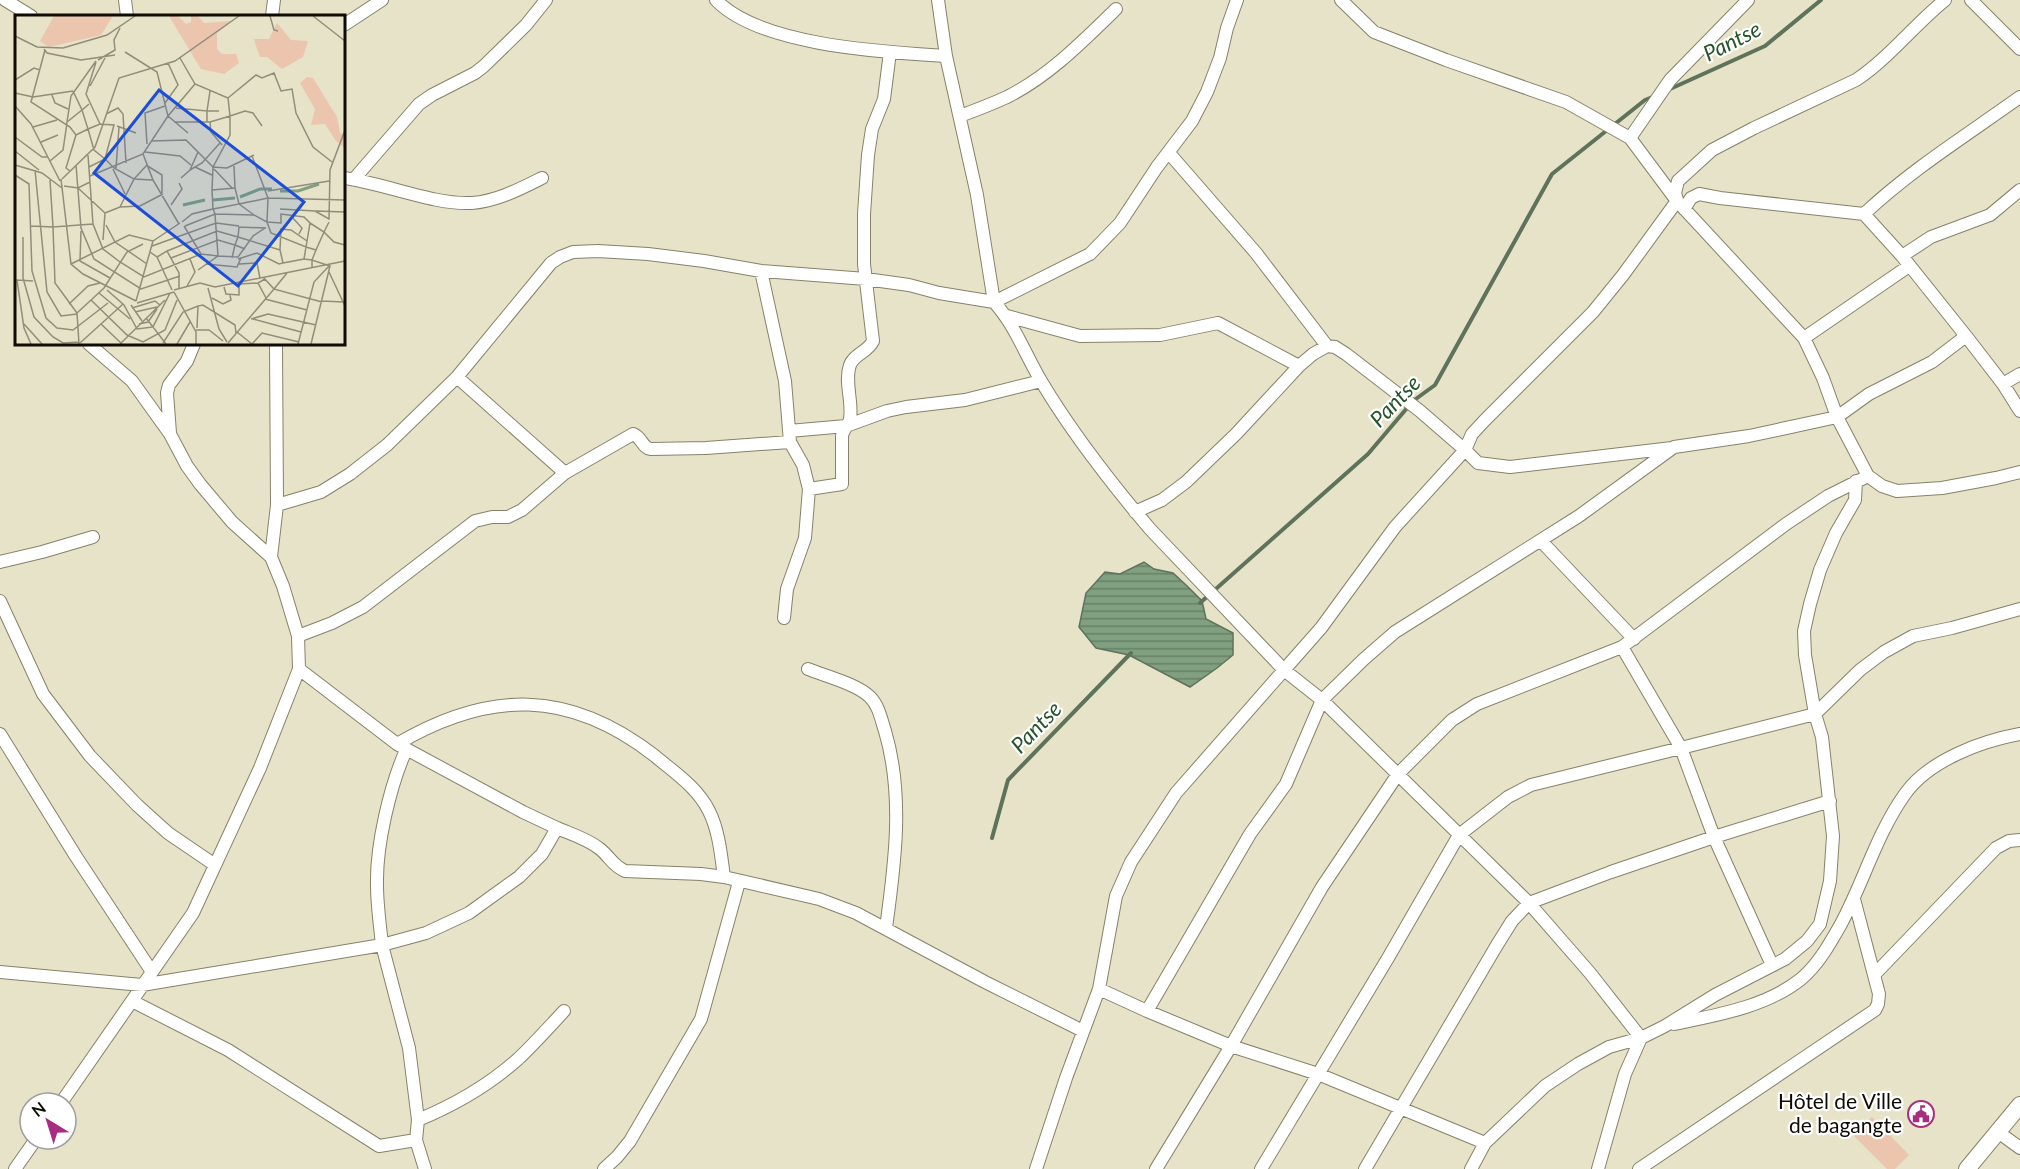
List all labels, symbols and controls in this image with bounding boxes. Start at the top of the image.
inset map [15,15,345,345]
water label: Pantse [1698,15,1765,67]
water label: Pantse [1364,369,1426,432]
water label: Pantse [1005,695,1067,758]
place label: Hôtel de Ville de bagangte [1778,1088,1902,1137]
north arrow [18,1091,78,1151]
text: N [28,1098,49,1120]
public building icon: Hôtel de Ville de bagangte [1906,1099,1936,1129]

